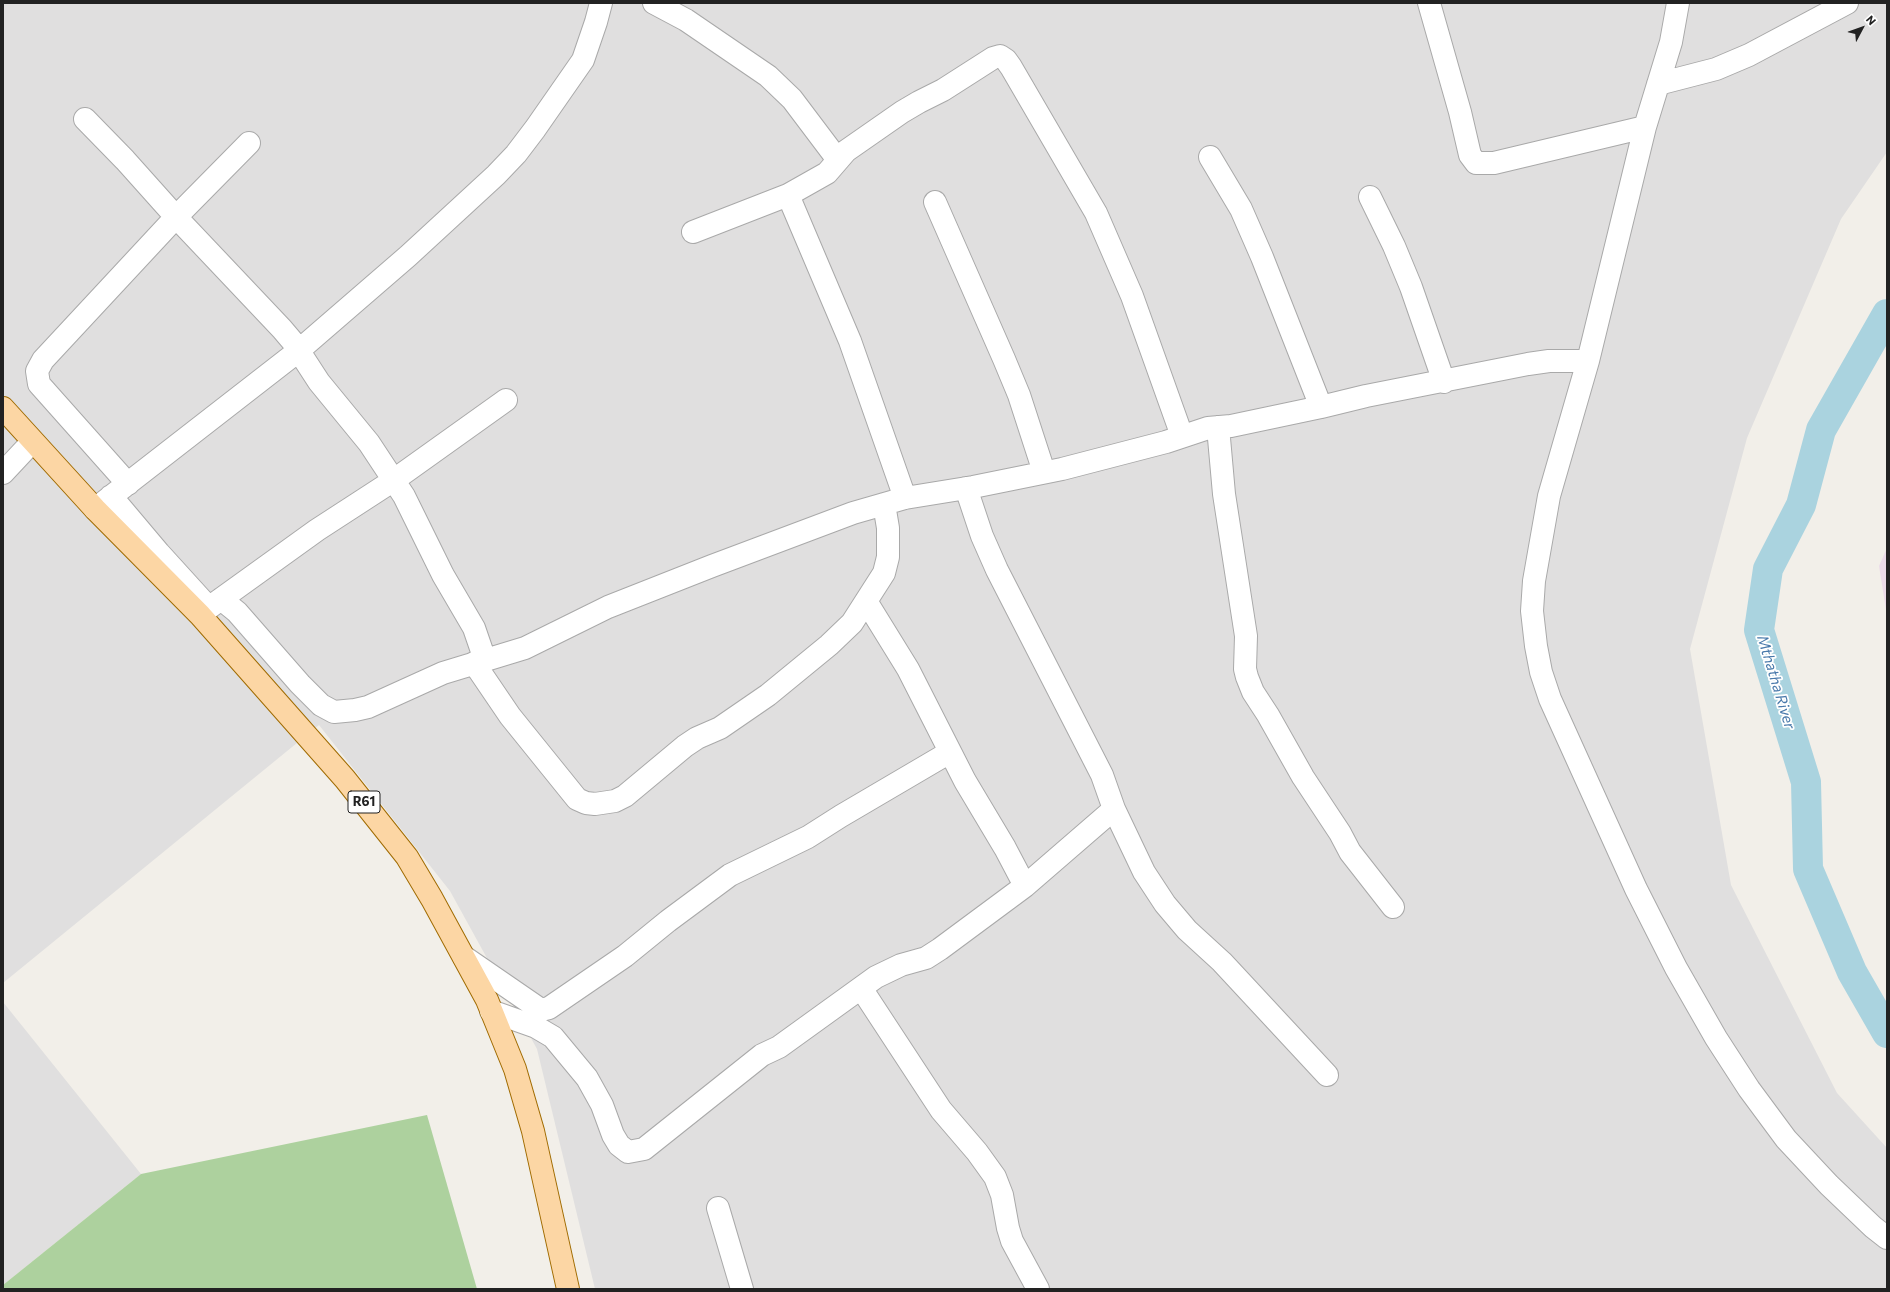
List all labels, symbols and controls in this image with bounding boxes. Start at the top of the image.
north arrow [1842,8,1882,48]
text: N [1864,12,1879,27]
water label: Mthatha River [1753,633,1799,731]
road number: R61 [348,791,380,813]

